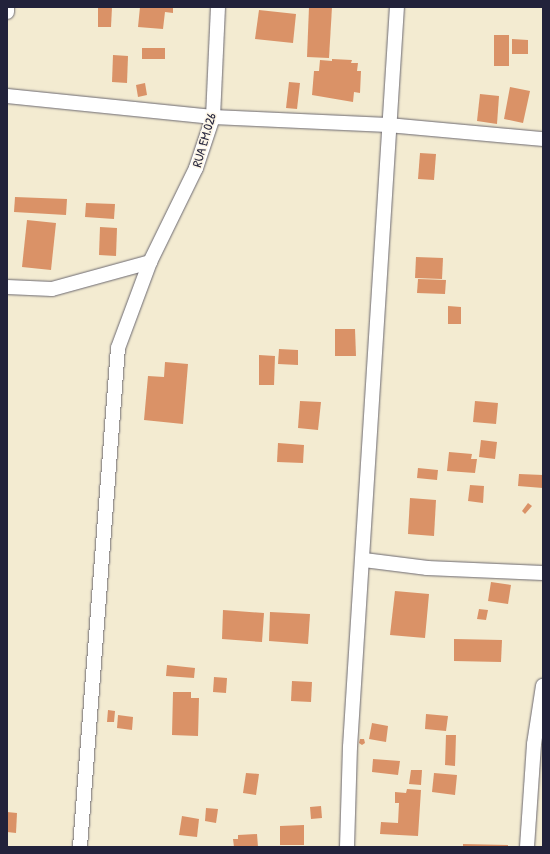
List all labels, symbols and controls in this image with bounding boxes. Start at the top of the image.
street label: RUA EM.026 [189,111,219,169]

